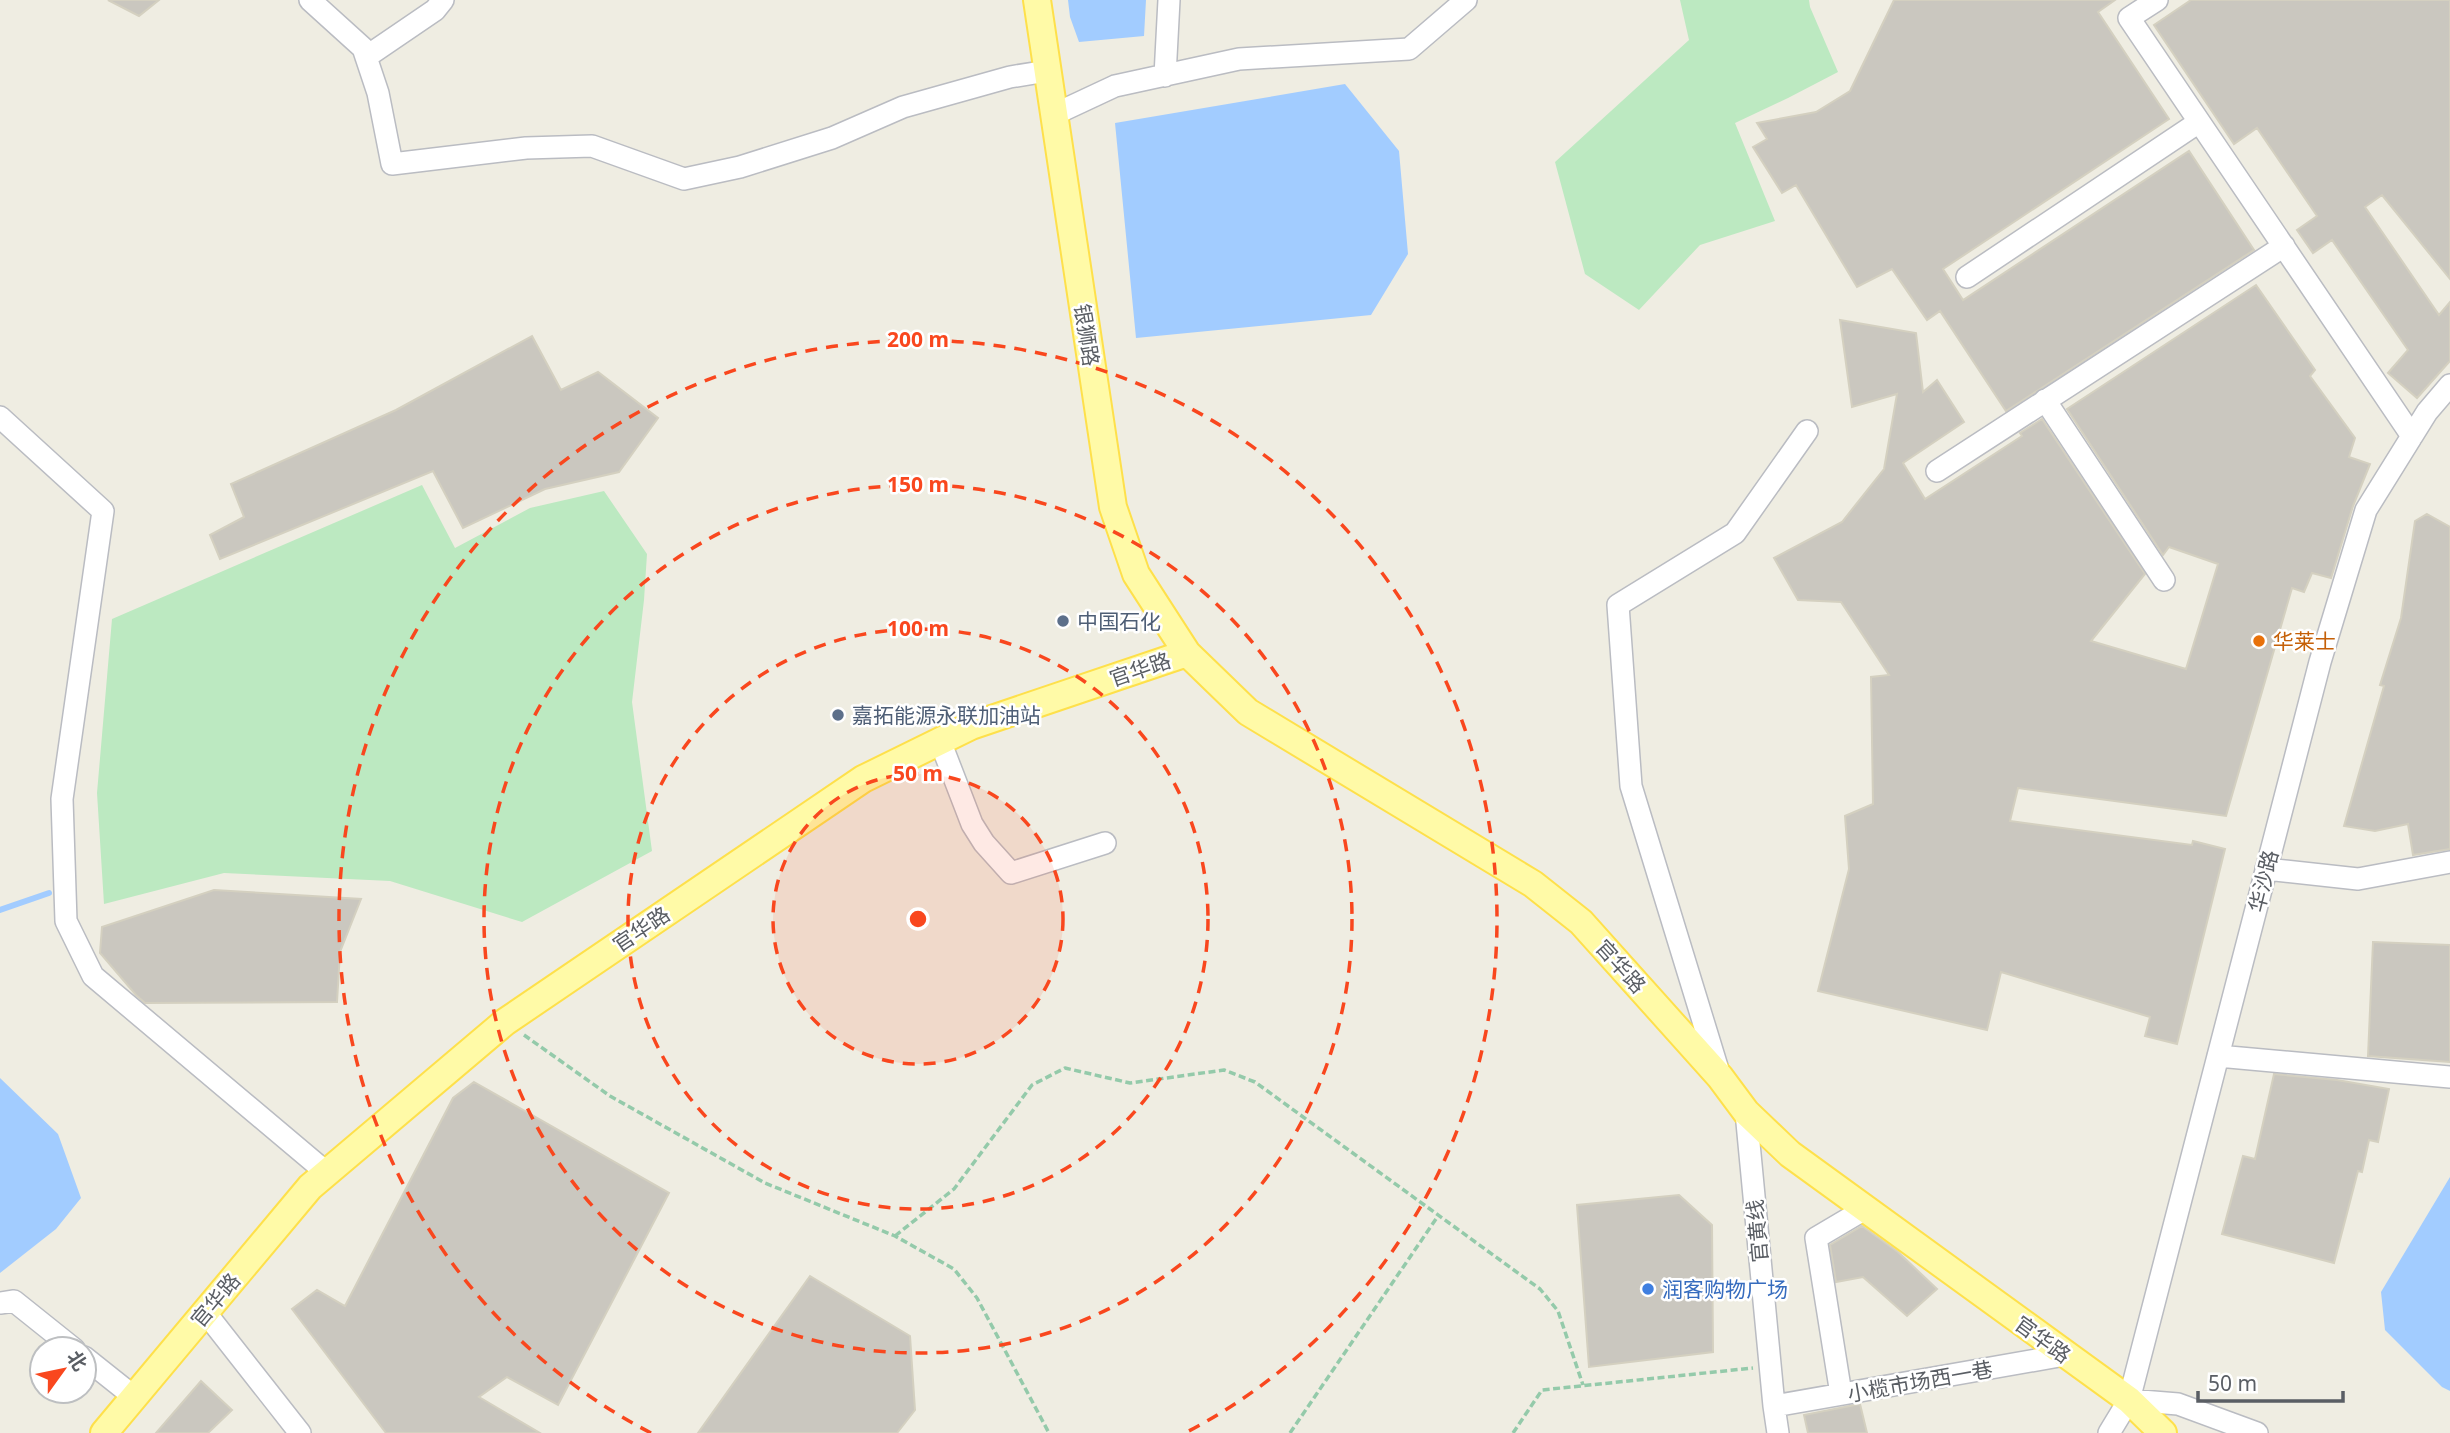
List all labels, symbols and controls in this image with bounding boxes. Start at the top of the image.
street label: 银狮路 [1068,302,1106,368]
text: 200 m [887,325,949,353]
text: 150 m [887,470,949,498]
place label: 中国石化 [1077,607,1161,635]
marker: 中国石化 [1055,613,1071,629]
text: 100 m [887,614,949,642]
place label: 华莱士 [2273,627,2336,655]
marker: 华莱士 [2251,633,2267,649]
street label: 官华路 [1106,646,1174,692]
place label: 嘉拓能源永联加油站 [852,701,1041,729]
marker: 嘉拓能源永联加油站 [830,707,846,723]
text: 50 m [893,759,943,787]
street label: 华沙路 [2242,847,2284,915]
street label: 官华路 [607,900,675,958]
centre of rings [906,907,930,931]
street label: 官华路 [1590,933,1652,999]
street label: 官黄线 [1740,1198,1774,1264]
street label: 官华路 [184,1267,246,1333]
place label: 润客购物广场 [1662,1275,1788,1303]
marker: 润客购物广场 [1640,1281,1656,1297]
street label: 官华路 [2009,1309,2077,1369]
north arrow [28,1335,98,1405]
text: 北 [61,1346,93,1376]
street label: 小榄市场西一巷 [1845,1354,1995,1408]
scale bar [2198,1360,2343,1404]
text: 50 m [2208,1369,2257,1397]

